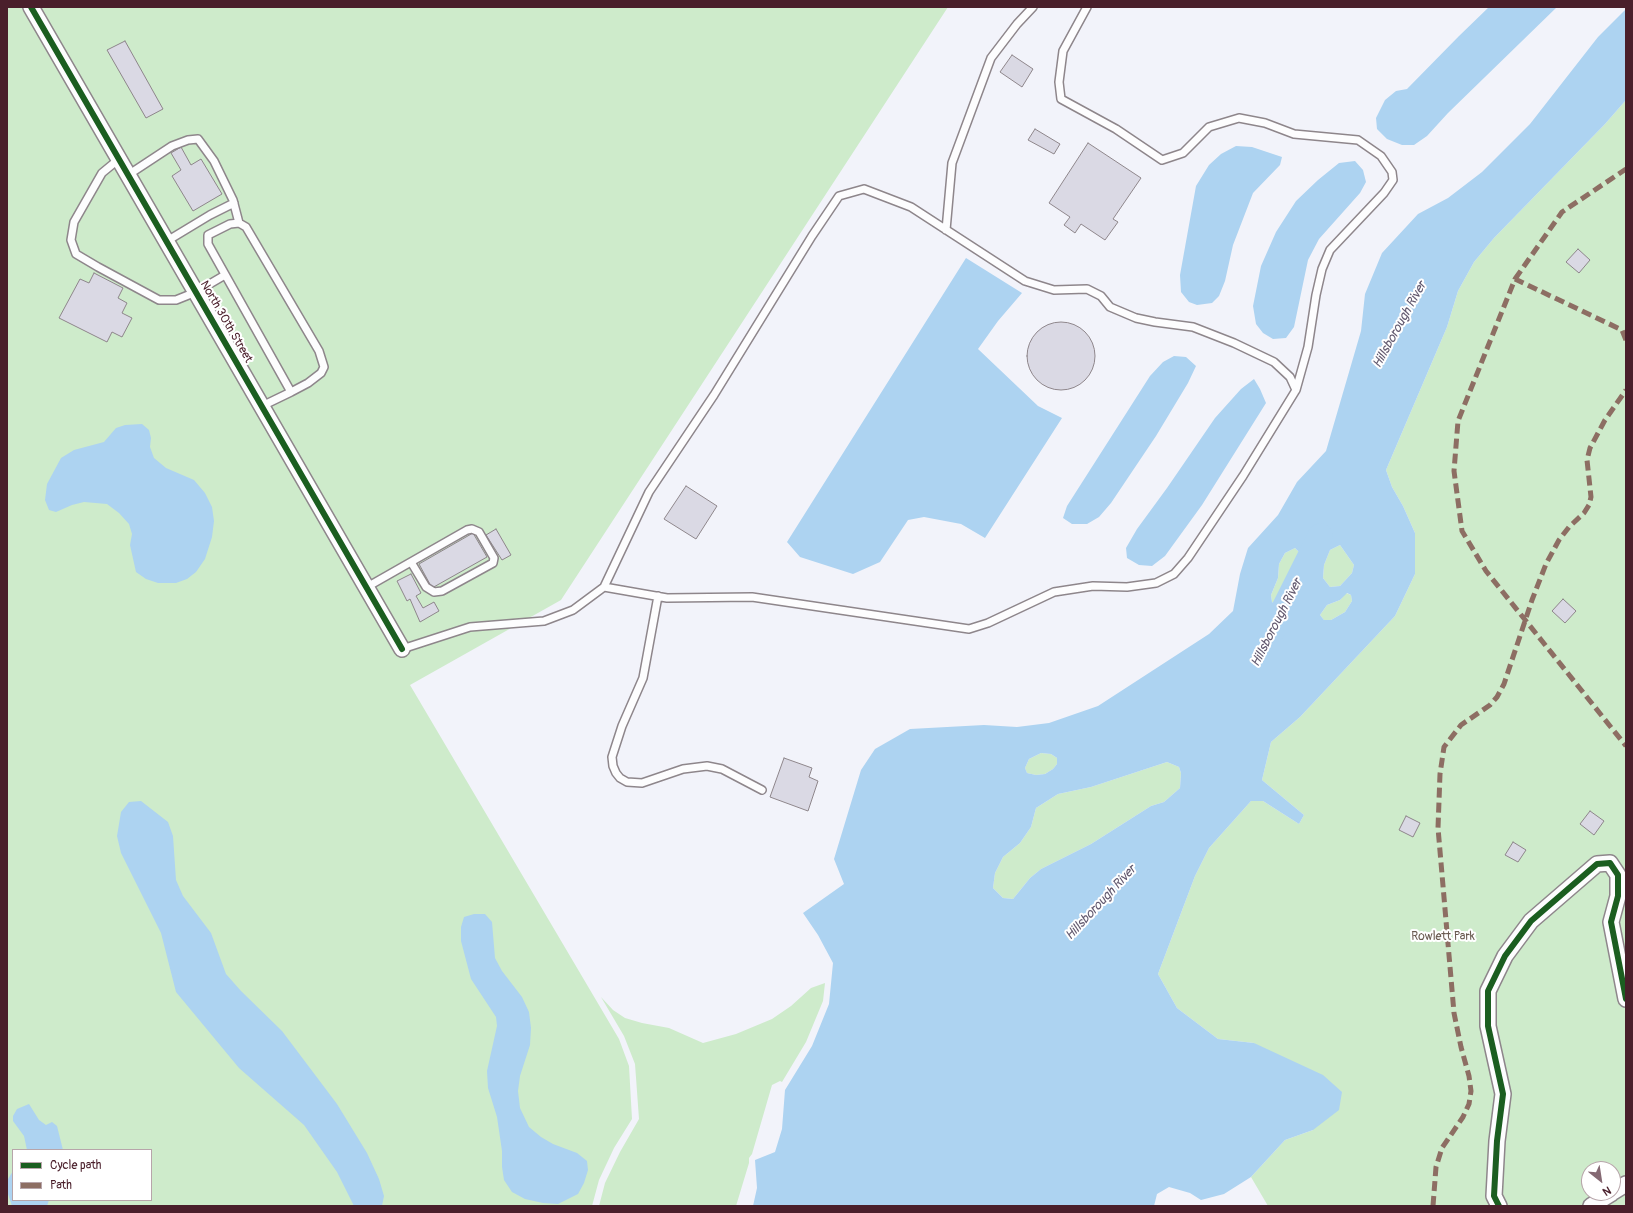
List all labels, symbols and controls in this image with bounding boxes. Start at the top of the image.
street label: North 30th Street [197,278,255,366]
water label: Hillsborough River [1370,279,1430,371]
water label: Hillsborough River [1248,576,1306,670]
water label: Hillsborough River [1062,862,1140,944]
park label: Rowlett Park [1411,930,1475,944]
legend [12,1149,152,1201]
text: Cycle path [50,1158,101,1173]
north arrow [1581,1161,1621,1201]
text: Path [50,1178,72,1193]
text: N [1600,1183,1613,1198]

